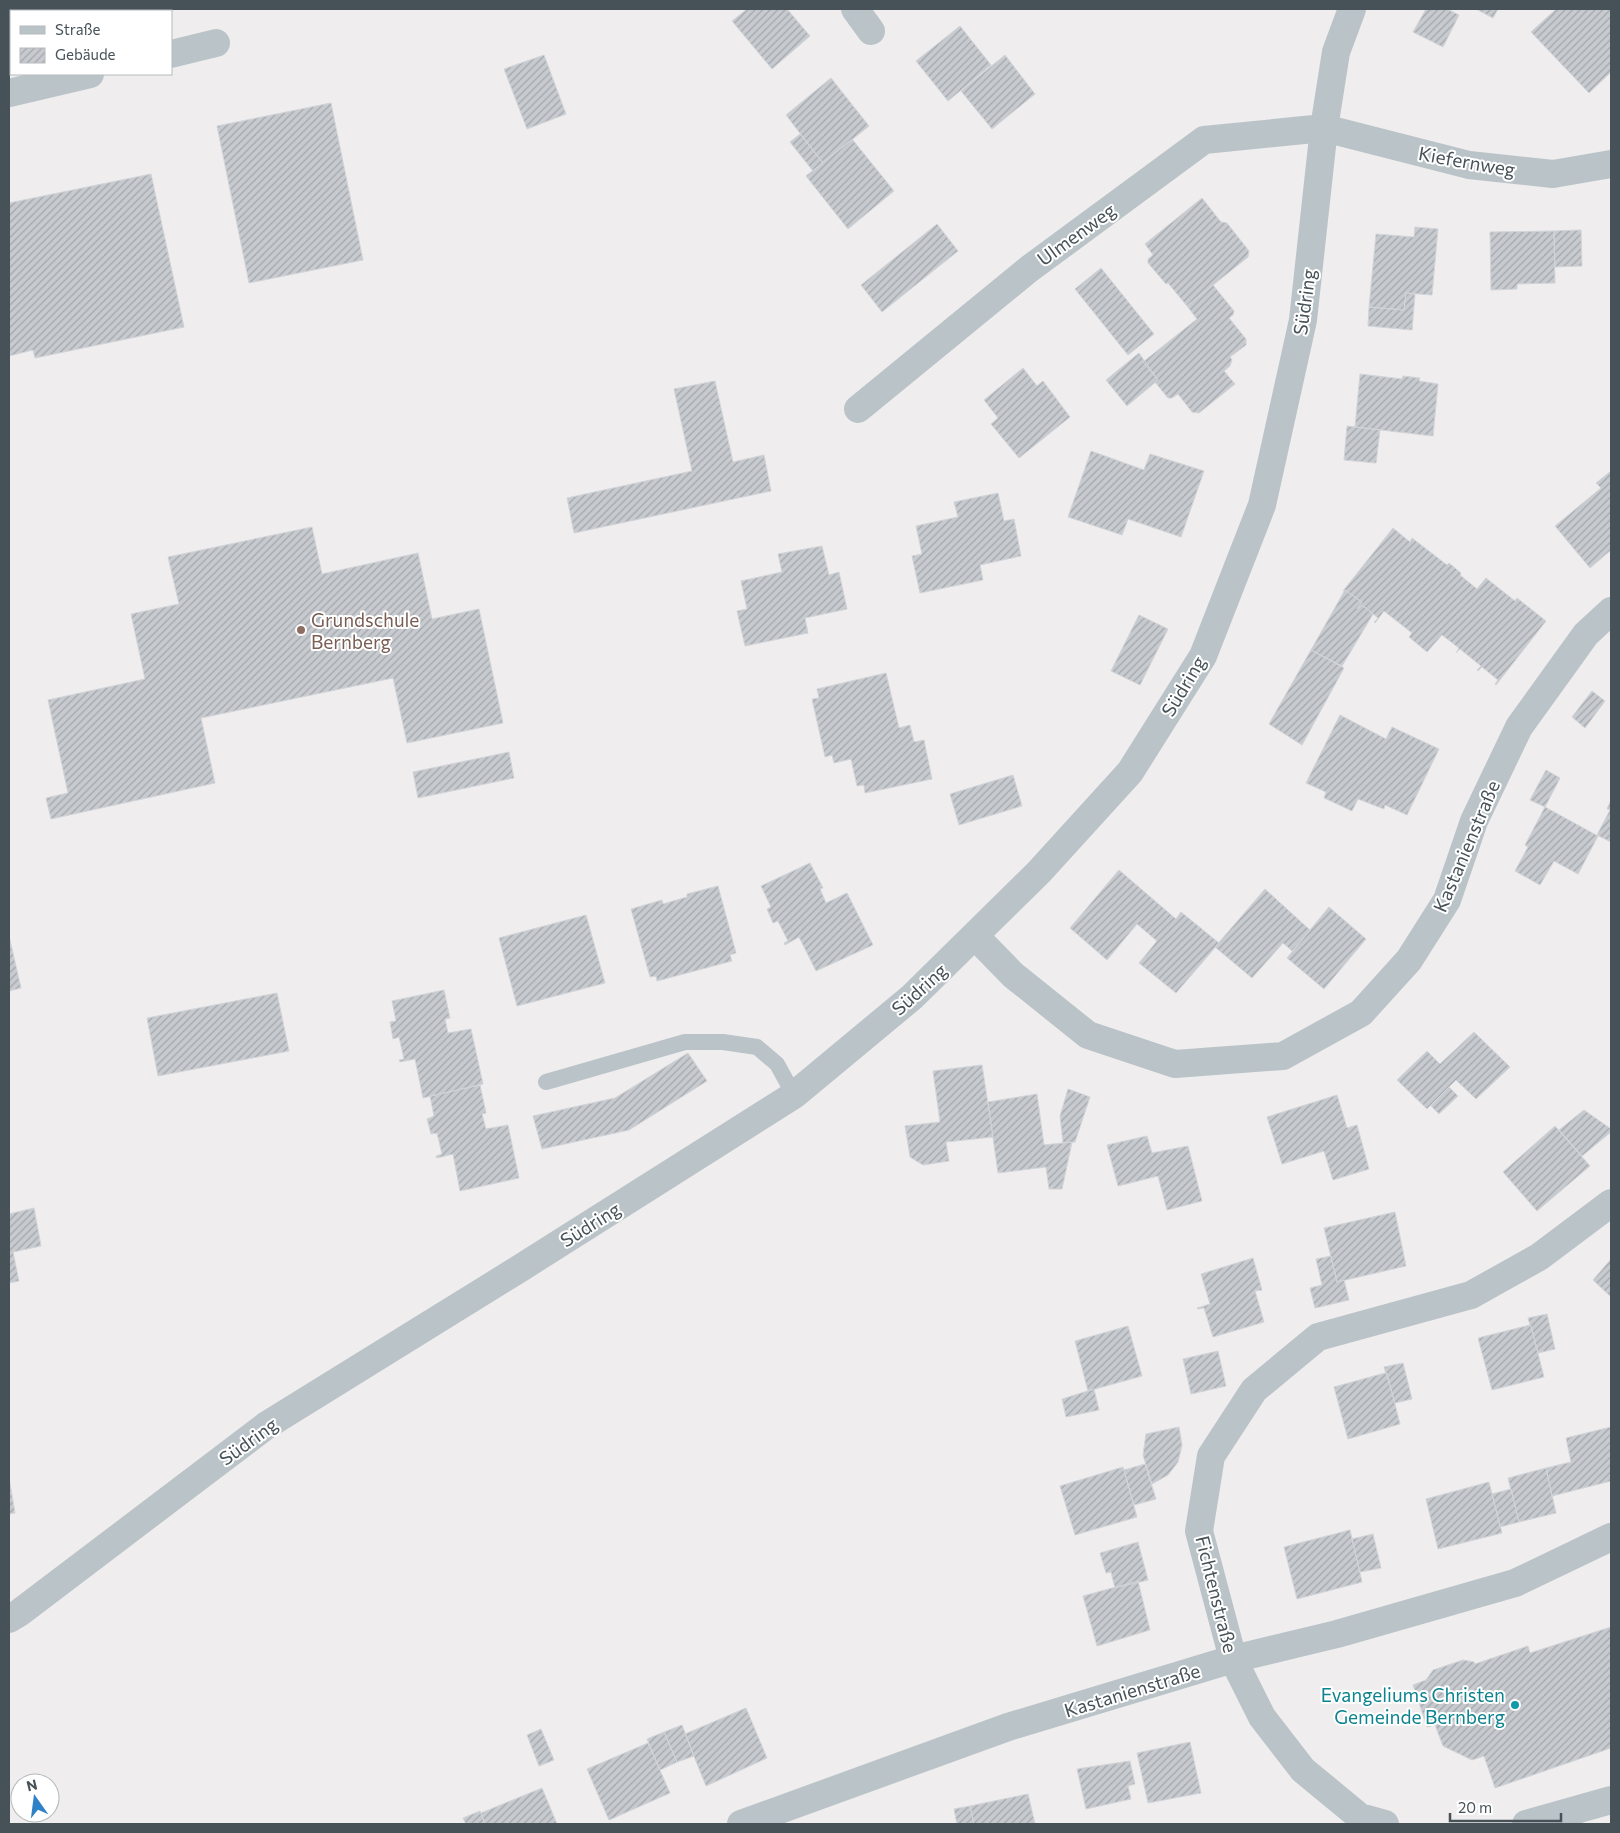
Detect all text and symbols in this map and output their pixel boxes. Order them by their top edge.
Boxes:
legend [10,10,172,75]
text: Straße [55,20,101,38]
text: Gebäude [55,45,116,63]
street label: Kiefernweg [1417,141,1517,181]
street label: Ulmenweg [1032,198,1120,270]
street label: Südring [1288,268,1320,336]
place label: Grundschule Bernberg [311,608,419,653]
marker: Grundschule Bernberg [295,624,307,636]
street label: Südring [1156,652,1210,720]
street label: Kastanienstraße [1428,777,1504,915]
street label: Südring [887,958,951,1020]
street label: Südring [556,1197,624,1251]
street label: Südring [214,1412,282,1470]
street label: Fichtenstraße [1191,1533,1243,1655]
street label: Kastanienstraße [1061,1658,1203,1722]
place label: Evangeliums Christen Gemeinde Bernberg [1321,1683,1505,1728]
marker: Evangeliums Christen Gemeinde Bernberg [1509,1699,1521,1711]
north arrow [10,1773,60,1823]
text: N [25,1775,39,1794]
scale bar [1450,1790,1561,1822]
text: 20 m [1458,1798,1492,1816]

